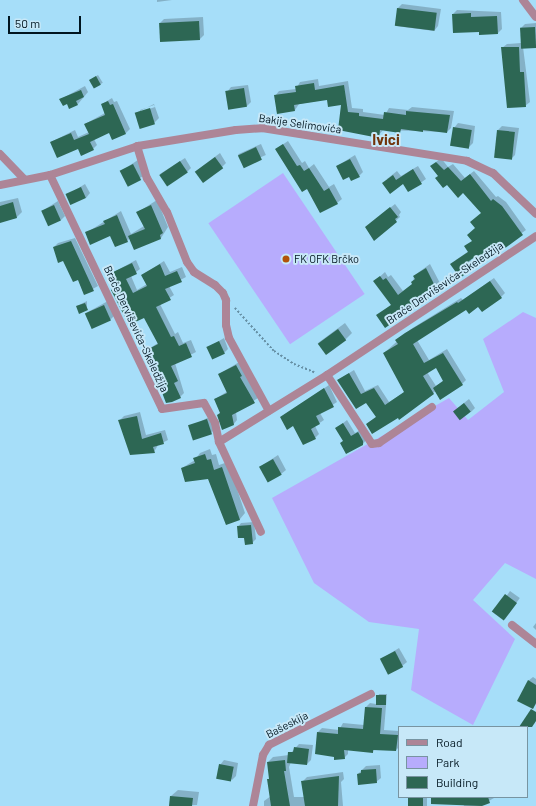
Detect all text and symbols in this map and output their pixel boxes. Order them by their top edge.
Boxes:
scale bar [10,8,83,34]
text: 50 m [15,16,40,30]
street label: Bakije Selimovića [258,112,342,136]
district label: Ivici [372,131,400,149]
street label: Braće Derviševića-Skeledžija [384,239,506,327]
place label: FK OFK Brčko [294,252,359,266]
marker: FK OFK Brčko [281,254,291,264]
street label: Braće Derviševića-Skeledžija [101,264,171,394]
street label: Bašeskija [264,709,310,741]
legend [398,726,528,798]
text: Road [436,735,463,749]
text: Park [436,755,460,769]
text: Building [436,775,478,789]

